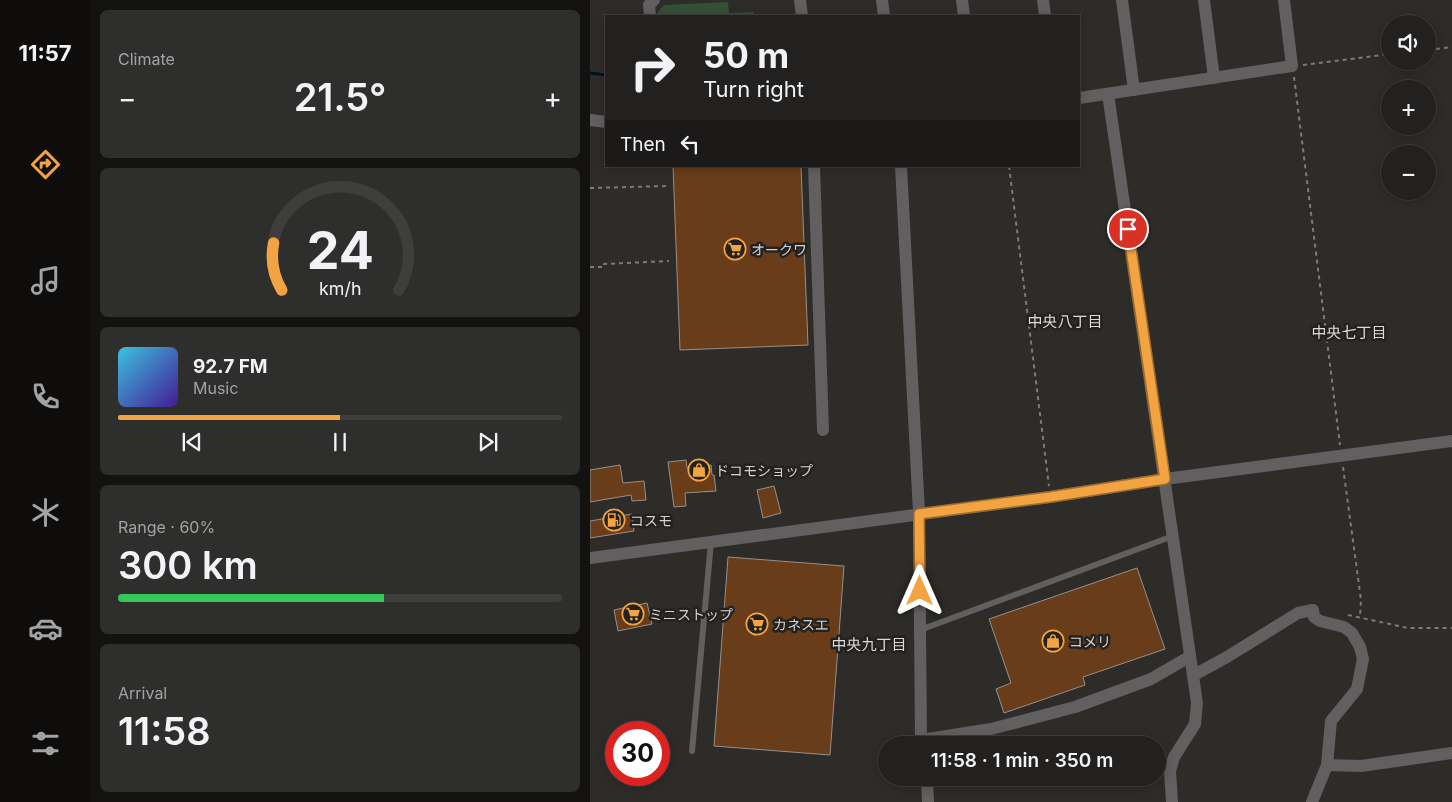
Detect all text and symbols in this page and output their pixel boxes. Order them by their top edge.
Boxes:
map controls [1381,15,1436,200]
button: sound [1381,15,1436,70]
text: 50 m [703,34,789,76]
icon: right [620,35,685,100]
text: 11:57 [18,40,72,66]
text: Climate [118,49,175,69]
text: 21.5° [294,74,386,120]
text: Turn right [703,76,804,102]
button: + [1381,80,1436,135]
text: − [118,81,137,115]
text: + [543,81,562,115]
icon: left [676,130,704,158]
text: Then [620,133,666,156]
button: − [1381,145,1436,200]
icon: directions [28,147,63,182]
pin [1107,208,1149,250]
icon: arrive [1114,215,1142,243]
text: 24 [306,219,374,282]
supermarket icon: オークワ [723,237,747,261]
place label: オークワ [751,241,807,258]
icon: music [28,263,63,298]
text: km/h [319,278,361,299]
district label: 中央八丁目 [1027,312,1103,331]
district label: 中央七丁目 [1311,323,1387,342]
text: 92.7 FM [193,355,268,378]
text: Music [193,378,238,398]
icon: phone [28,379,63,414]
icon: previous [178,428,206,456]
icon: pause [326,428,354,456]
icon: next [474,428,502,456]
shop icon: ドコモショップ [687,458,711,482]
place label: ドコモショップ [715,462,813,479]
icon: climate [28,495,63,530]
fuel station icon: コスモ [602,508,626,532]
place label: コスモ [630,512,672,529]
text: Range · 60% [118,517,215,537]
text: 300 km [118,542,258,588]
position arrow [893,564,945,616]
supermarket icon: ミニストップ [621,602,645,626]
place label: ミニストップ [649,606,733,623]
icon: car [28,611,63,646]
supermarket icon: カネスエ [745,612,769,636]
place label: カネスエ [773,616,829,633]
shop icon: コメリ [1041,629,1065,653]
place label: コメリ [1069,633,1111,650]
district label: 中央九丁目 [831,635,907,654]
text: Arrival [118,683,167,703]
text: 11:58 [118,708,210,754]
speed limit sign: 30 [605,721,670,786]
icon: filters [28,726,63,761]
text: 11:58 · 1 min · 350 m [931,749,1113,772]

